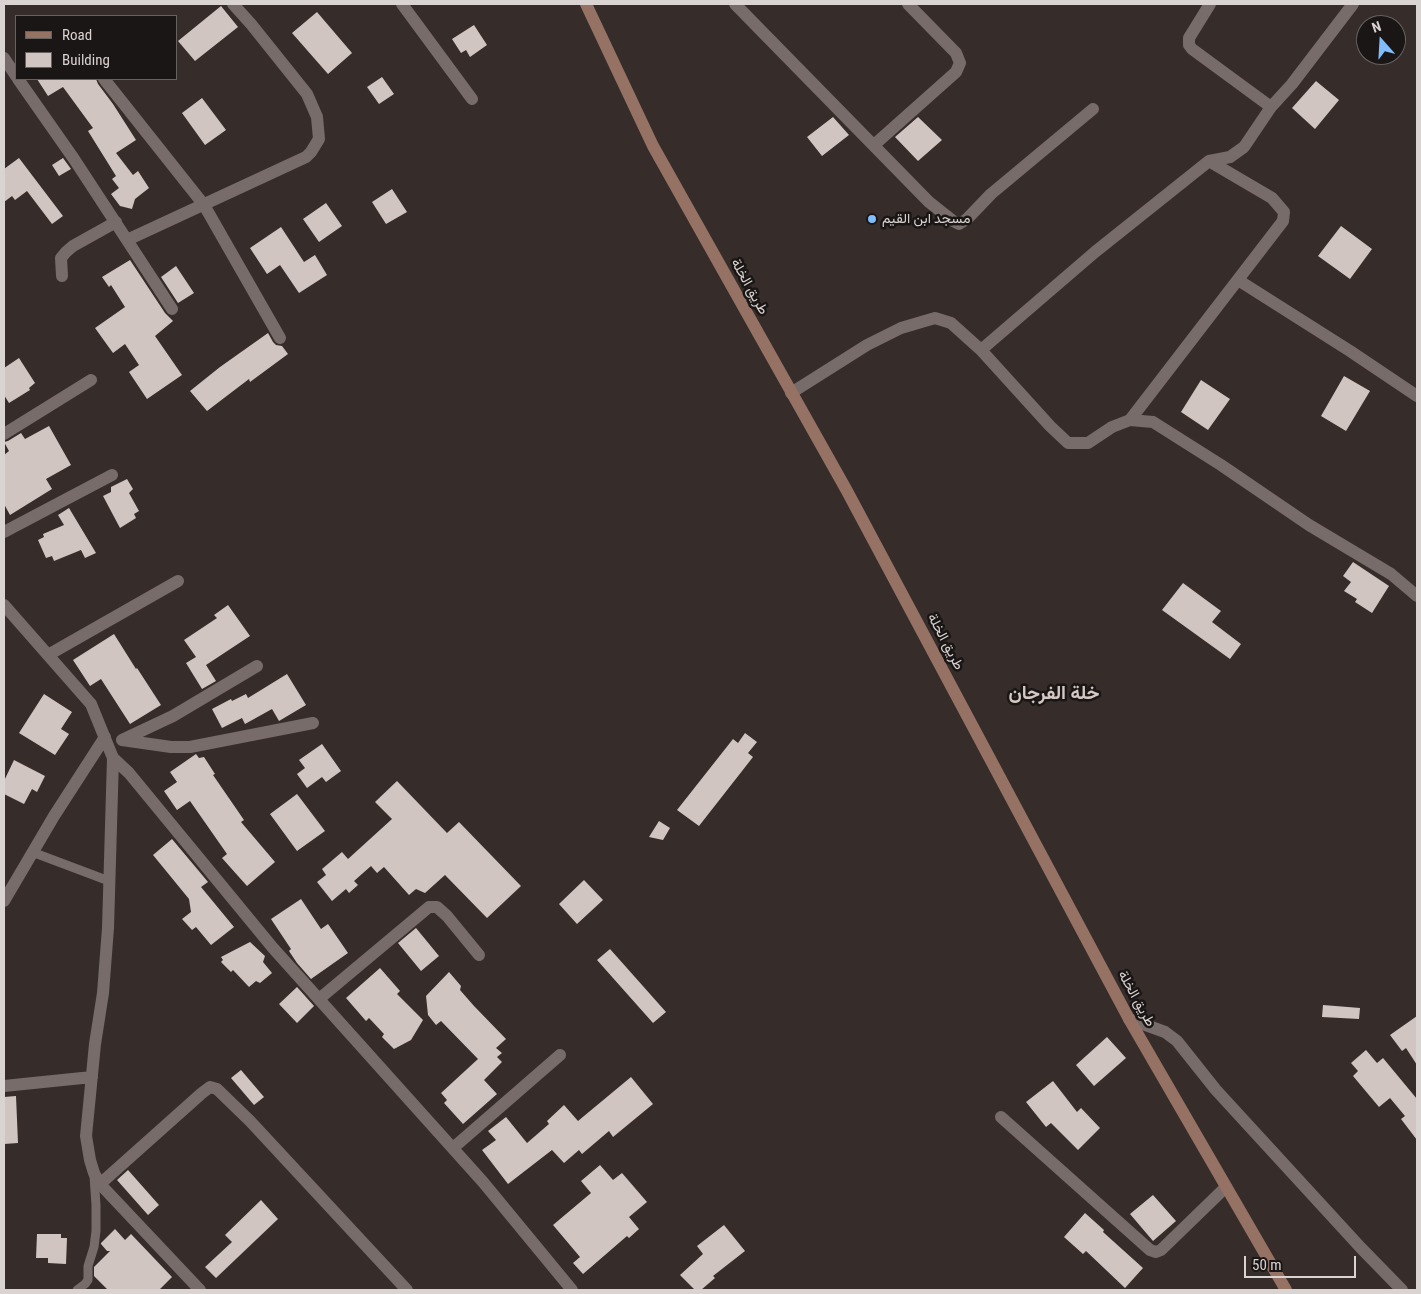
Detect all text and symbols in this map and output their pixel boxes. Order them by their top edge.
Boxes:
legend [15,15,178,80]
north arrow [1356,15,1406,65]
text: N [1370,18,1383,36]
text: Road [62,26,92,44]
text: Building [62,51,110,69]
place label: مسجد ابن القيم [882,211,970,227]
marker: مسجد ابن القيم [866,213,878,225]
street label: طريق الخلة [727,256,771,318]
street label: طريق الخلة [923,611,967,673]
district label: خلة الفرجان [1009,683,1099,705]
street label: طريق الخلة [1114,968,1158,1030]
scale bar [1246,1246,1358,1278]
text: 50 m [1252,1256,1282,1274]

